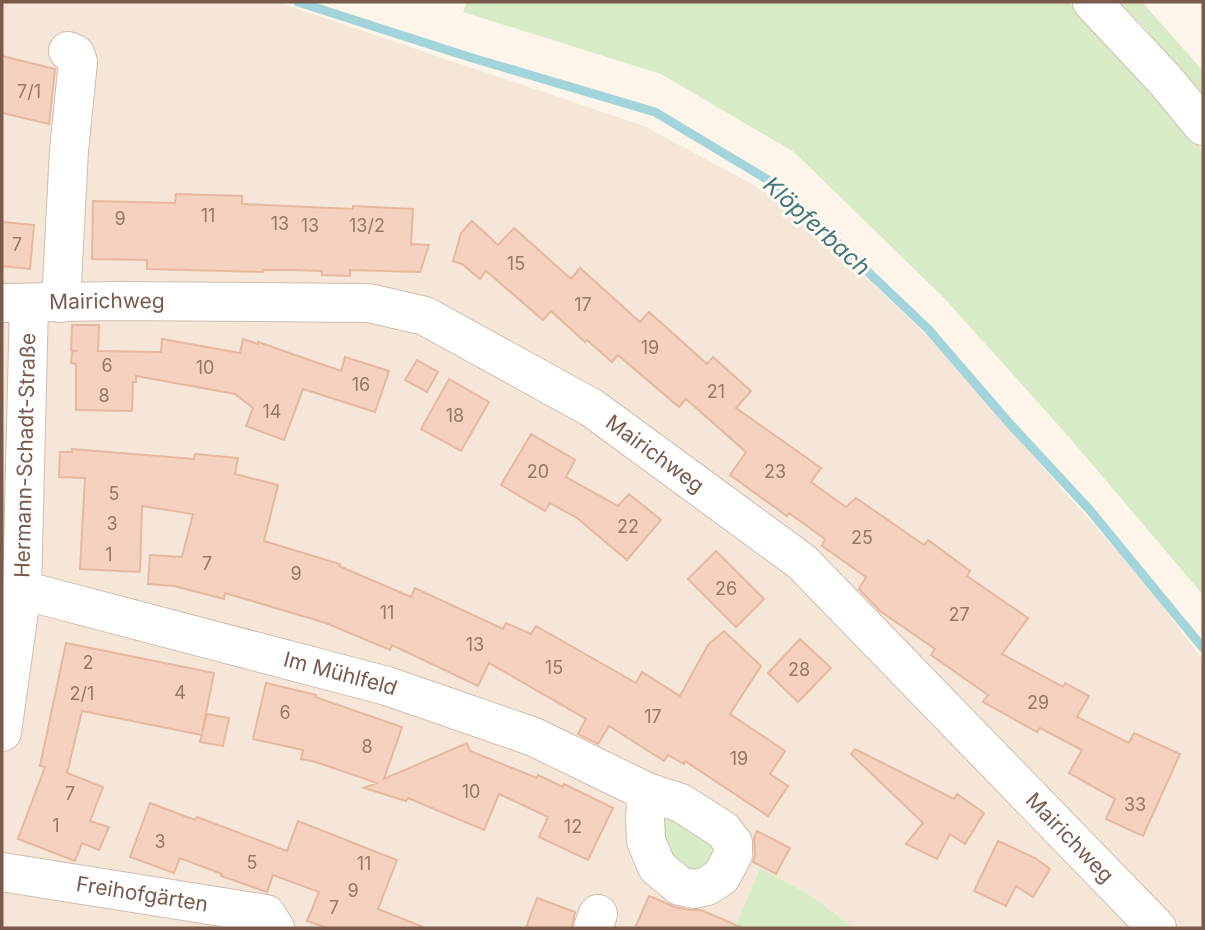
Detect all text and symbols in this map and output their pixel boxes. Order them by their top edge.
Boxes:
house number: 7/1 [17,81,41,102]
water label: Klöpferbach [758,171,876,281]
house number: 11 [201,205,215,226]
house number: 9 [114,208,126,229]
house number: 13 [271,213,289,234]
house number: 13 [301,215,319,236]
house number: 13/2 [349,215,385,236]
house number: 7 [12,234,22,255]
house number: 15 [507,253,525,274]
street label: Mairichweg [49,288,165,314]
house number: 17 [574,294,592,315]
street label: Hermann-Schadt-Straße [9,333,40,578]
house number: 19 [641,337,659,358]
house number: 6 [101,355,113,376]
house number: 10 [196,357,214,378]
house number: 16 [352,374,370,395]
house number: 21 [707,381,725,402]
house number: 8 [98,385,110,406]
house number: 14 [263,401,281,422]
house number: 18 [446,405,464,426]
street label: Mairichweg [601,409,709,498]
house number: 20 [527,461,549,482]
house number: 23 [764,461,786,482]
house number: 5 [109,483,119,504]
house number: 3 [106,513,118,534]
house number: 22 [617,516,639,537]
house number: 25 [851,527,873,548]
house number: 1 [105,544,113,565]
house number: 7 [202,553,212,574]
house number: 9 [290,563,302,584]
house number: 26 [715,578,737,599]
house number: 11 [380,602,394,623]
house number: 27 [948,604,970,625]
house number: 13 [466,634,484,655]
street label: Im Mühlfeld [281,646,400,701]
house number: 2 [83,652,93,673]
house number: 15 [545,657,563,678]
house number: 28 [788,659,810,680]
house number: 4 [174,682,186,703]
house number: 2/1 [70,683,94,704]
house number: 29 [1027,692,1049,713]
house number: 6 [279,702,291,723]
house number: 17 [644,706,662,727]
house number: 8 [361,736,373,757]
house number: 19 [730,748,748,769]
house number: 10 [462,781,480,802]
house number: 7 [65,783,75,804]
street label: Mairichweg [1021,787,1119,888]
house number: 33 [1124,794,1146,815]
house number: 1 [52,815,60,836]
house number: 12 [564,816,582,837]
house number: 3 [154,831,166,852]
house number: 5 [247,852,257,873]
house number: 11 [357,853,371,874]
street label: Freihofgärten [75,871,210,917]
house number: 9 [347,880,359,901]
house number: 7 [329,897,339,918]

